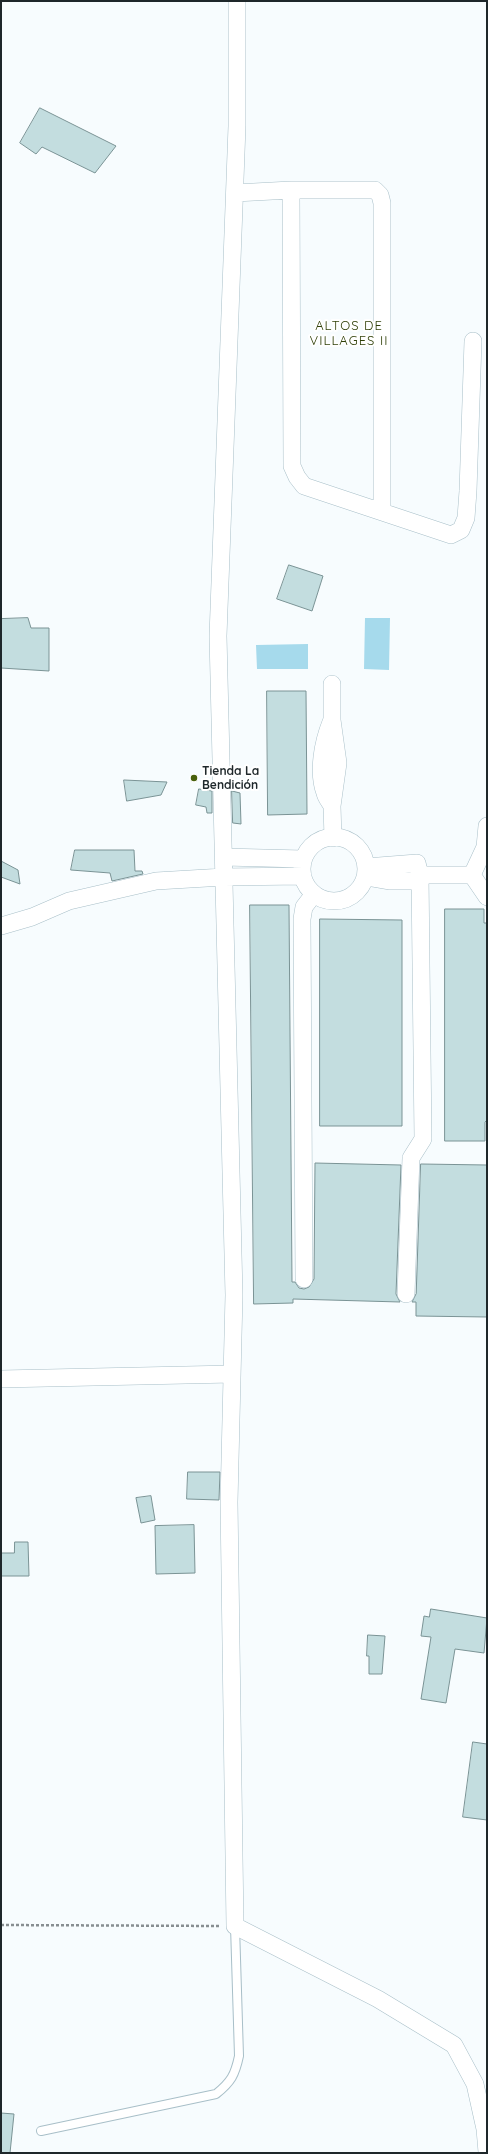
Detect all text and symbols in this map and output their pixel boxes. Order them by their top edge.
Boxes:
district label: ALTOS DE VILLAGES II [310,318,388,349]
place label: Tienda La Bendición [202,764,259,792]
marker: Tienda La Bendición [189,773,199,783]

